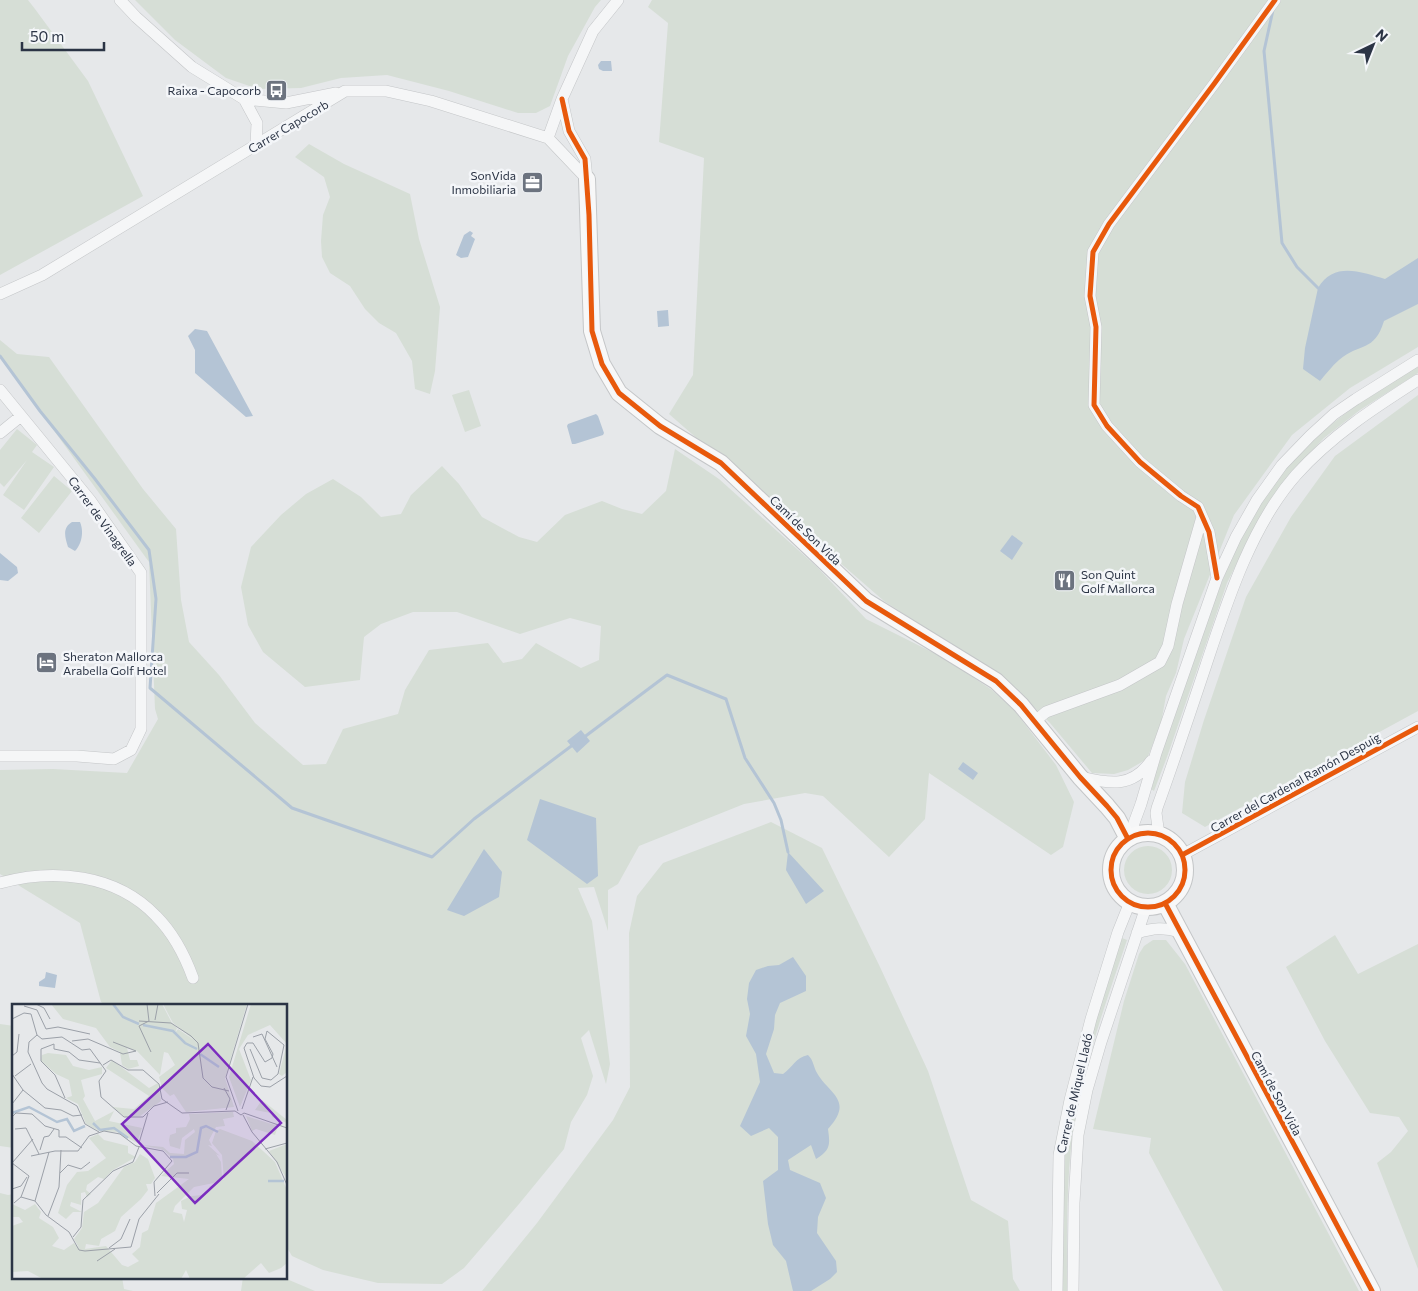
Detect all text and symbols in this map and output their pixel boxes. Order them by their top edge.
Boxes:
scale bar [22,20,105,52]
north arrow [1348,20,1398,70]
text: N [1373,25,1392,45]
text: 50 m [30,27,64,45]
bus stop icon: Raixa - Capocorb [265,78,289,102]
place label: Raixa - Capocorb [168,83,261,97]
street label: Carrer Capocorb [245,97,331,155]
place label: SonVida Inmobiliaria [451,168,516,196]
office icon: SonVida Inmobiliaria [520,170,544,194]
street label: Carrer de Vinagrella [66,474,140,568]
street label: Camí de Son Vida [767,492,845,568]
place label: Son Quint Golf Mallorca [1081,567,1155,595]
restaurant icon: Son Quint Golf Mallorca [1053,569,1077,593]
place label: Sheraton Mallorca Arabella Golf Hotel [63,649,167,677]
hotel icon: Sheraton Mallorca Arabella Golf Hotel [35,651,59,675]
street label: Carrer del Cardenal Ramón Despuig [1208,729,1383,835]
inset map [12,1004,288,1278]
street label: Carrer de Miquel Lladó [1053,1031,1095,1155]
street label: Camí de Son Vida [1249,1048,1305,1138]

